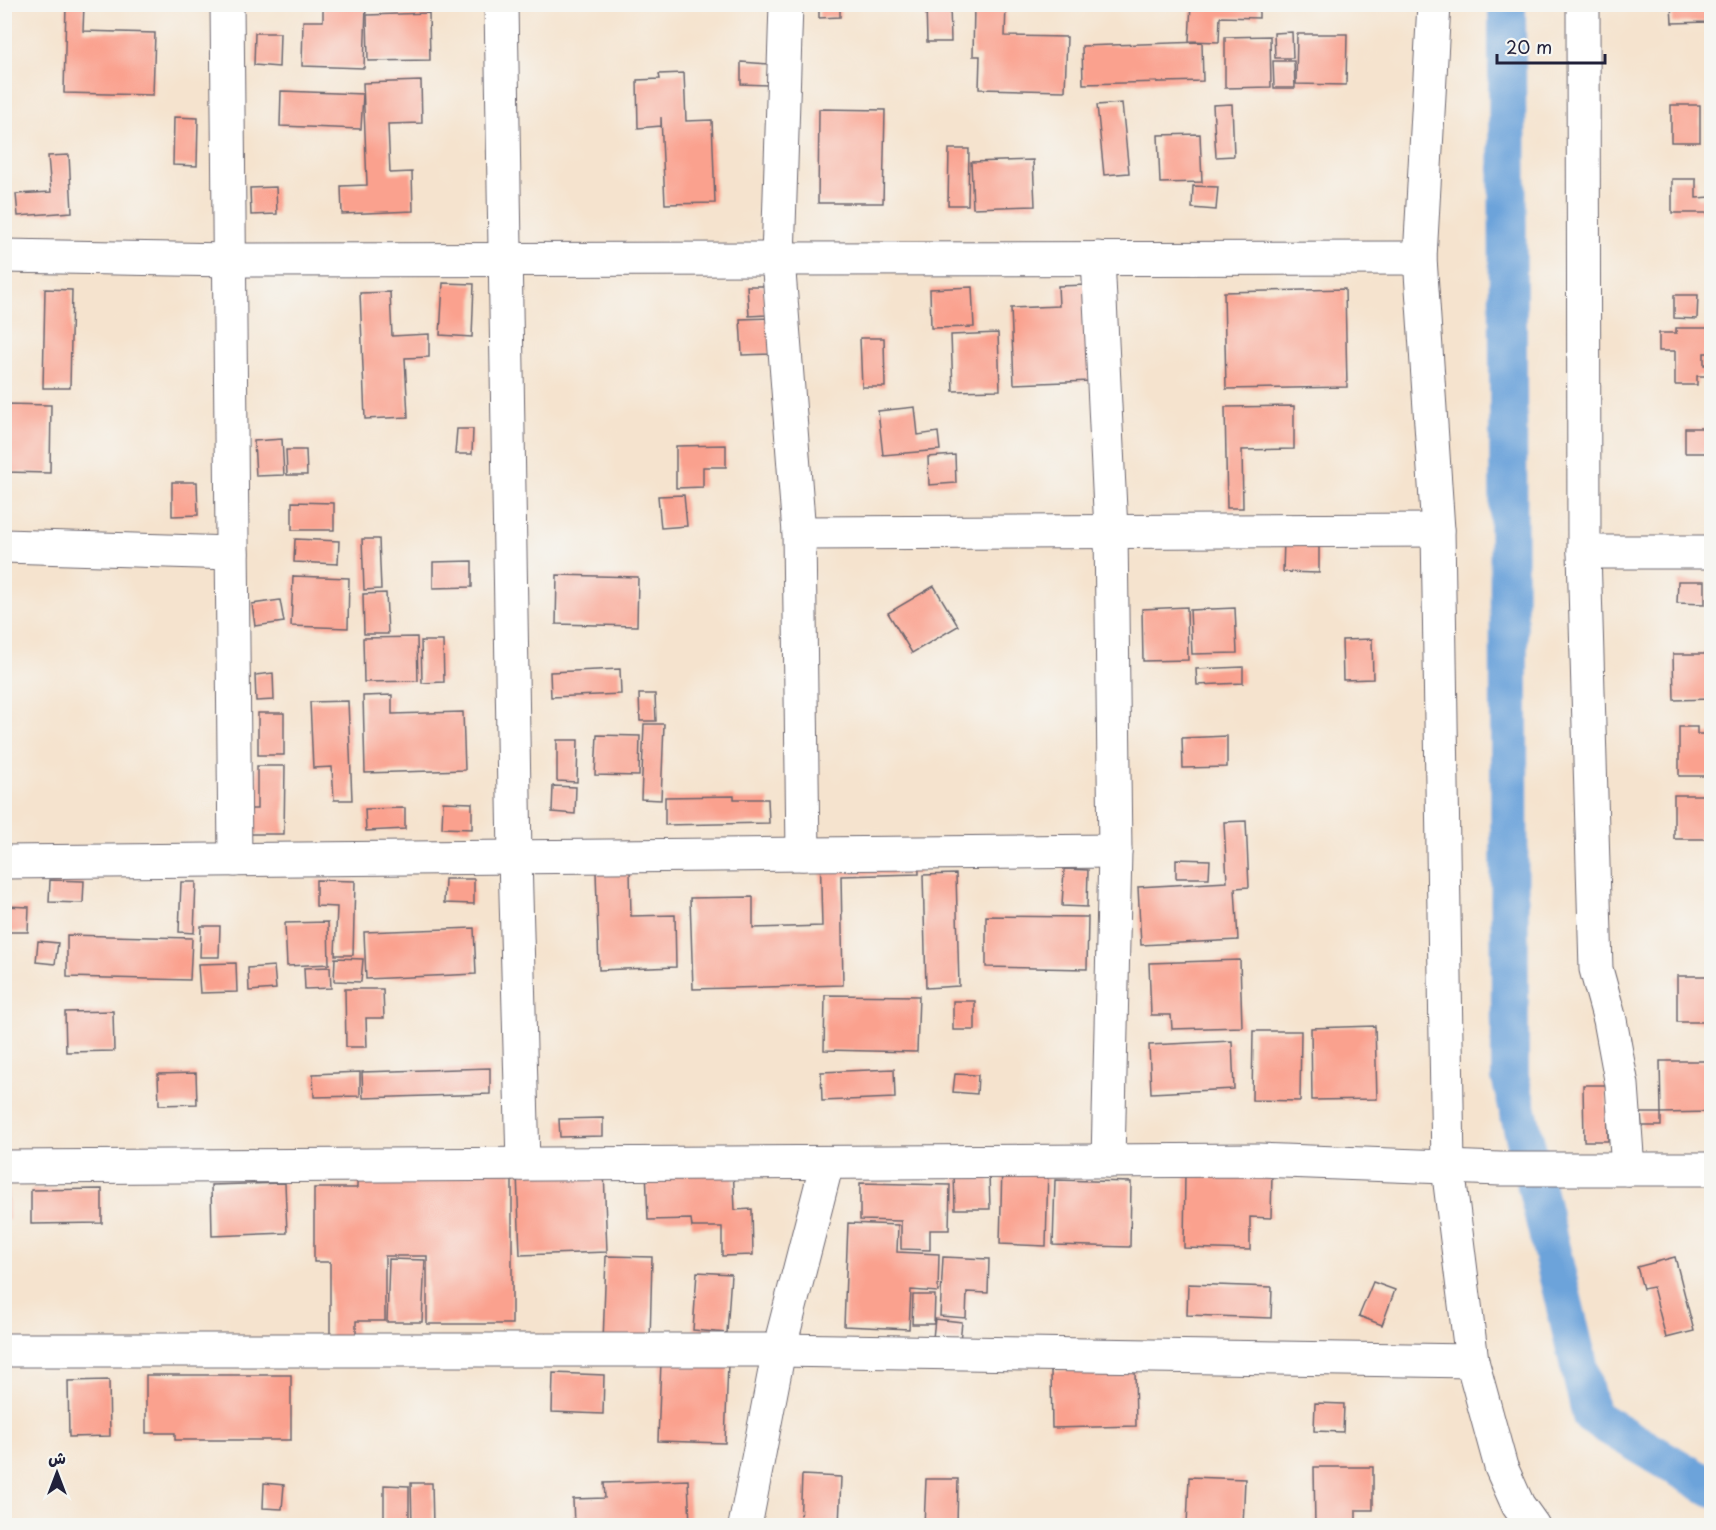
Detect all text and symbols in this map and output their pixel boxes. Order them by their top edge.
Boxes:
scale bar [1497,27,1605,65]
text: 20 m [1506,33,1552,60]
north arrow [27,1443,87,1503]
text: ش [48,1445,66,1469]

